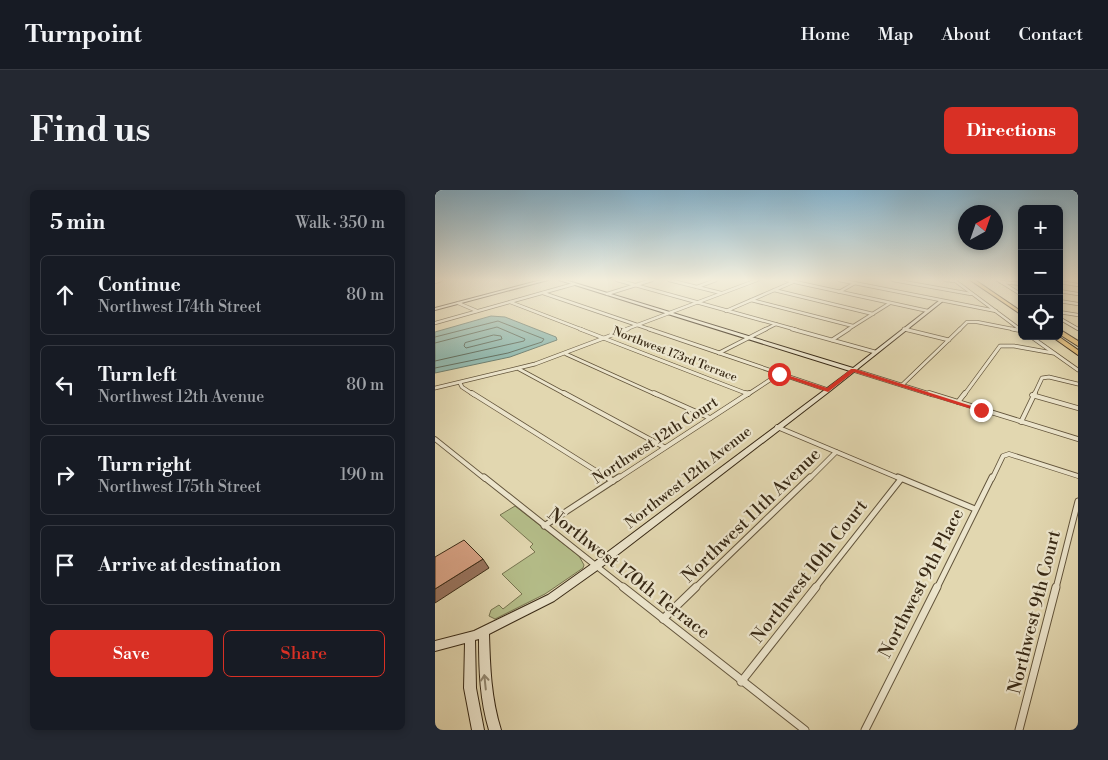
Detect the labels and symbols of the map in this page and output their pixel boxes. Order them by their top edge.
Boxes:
north arrow [958,205,1003,250]
street label: Northwest 173rd Terrace [610,324,739,385]
route start [768,363,791,386]
street label: Northwest 12th Court [589,392,722,488]
route end [970,399,993,422]
street label: Northwest 12th Avenue [621,422,756,533]
street label: Northwest 11th Avenue [677,443,826,588]
street label: Northwest 10th Court [746,494,873,648]
street label: Northwest 170th Terrace [543,503,715,644]
street label: Northwest 9th Place [874,504,969,662]
street label: Northwest 9th Court [1003,527,1066,696]
one-way arrow [481,675,490,691]

